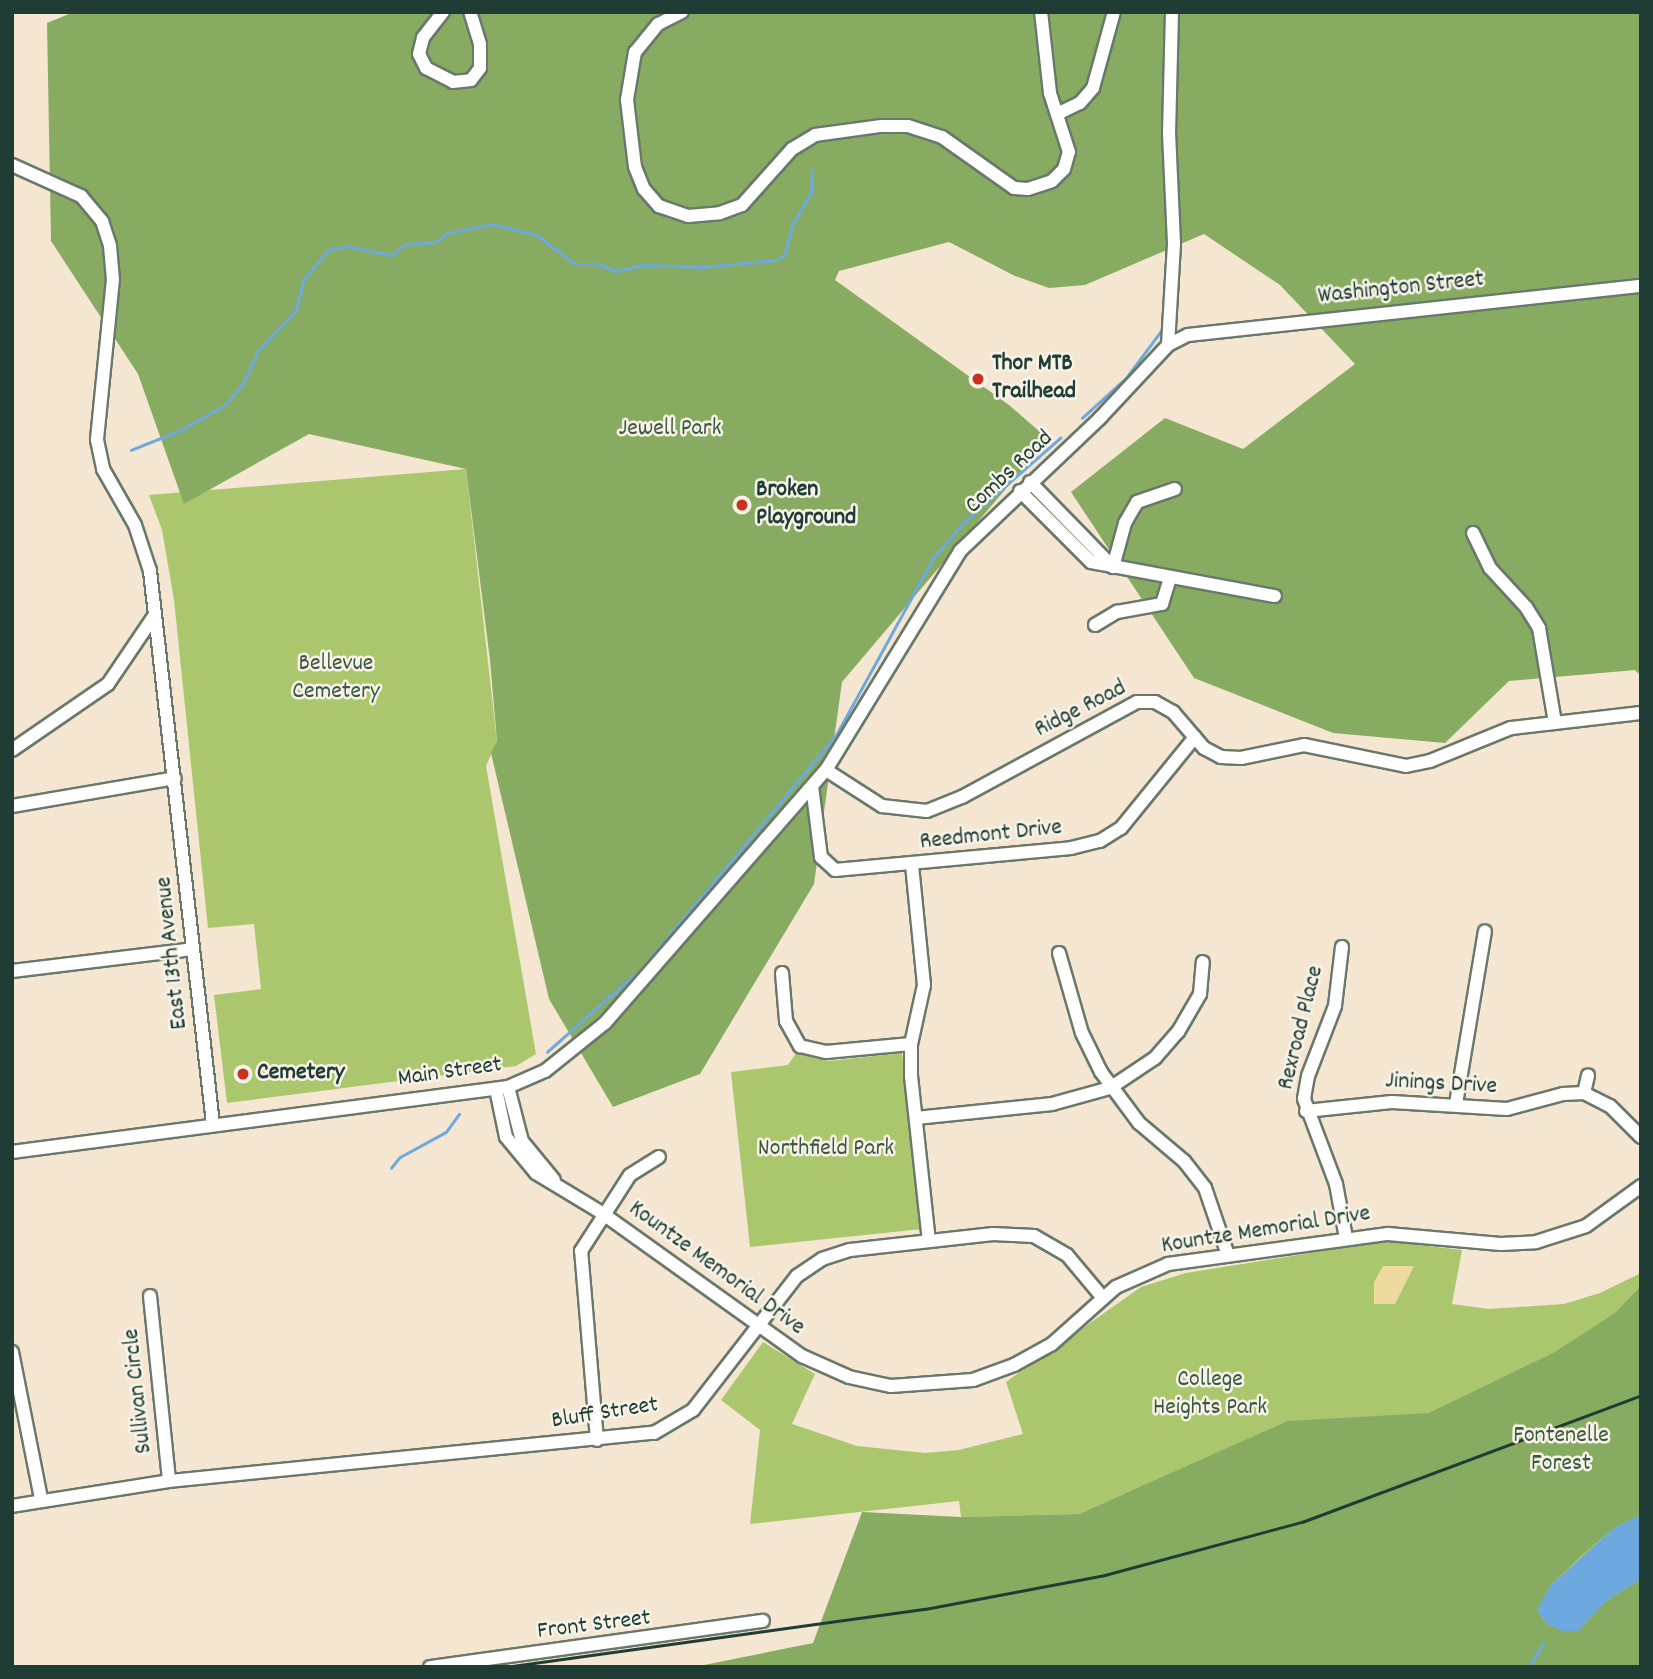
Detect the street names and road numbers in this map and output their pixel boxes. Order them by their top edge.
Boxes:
street label: Washington Street [1317,266,1485,312]
street label: Combs Road [960,425,1060,521]
street label: Ridge Road [1030,675,1132,745]
street label: Reedmont Drive [918,814,1064,858]
street label: East 13th Avenue [151,875,195,1031]
street label: Rexroad Place [1273,963,1331,1093]
street label: Main Street [396,1051,504,1095]
street label: Jinings Drive [1384,1068,1498,1102]
street label: Kountze Memorial Drive [622,1195,810,1343]
street label: Kountze Memorial Drive [1160,1200,1372,1262]
street label: Sullivan Circle [118,1327,160,1455]
street label: Bluff Street [550,1391,660,1437]
street label: Front Street [536,1605,652,1647]

